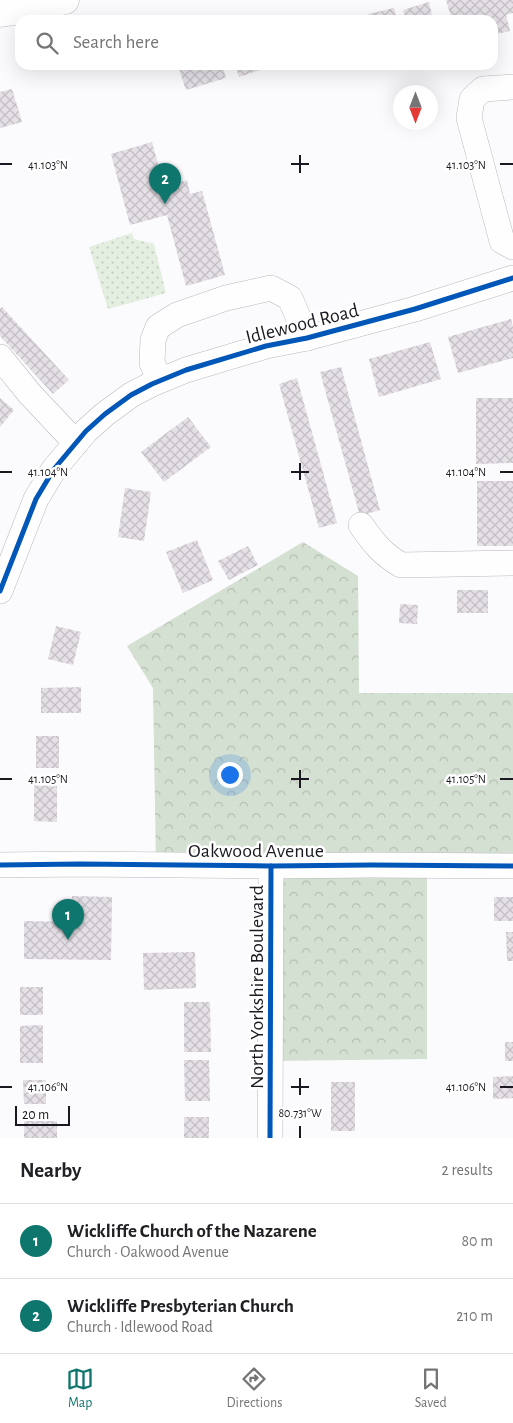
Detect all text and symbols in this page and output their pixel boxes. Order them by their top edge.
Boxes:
search box [15,15,498,70]
icon: search [33,29,61,57]
text: Search here [73,33,159,52]
north arrow [393,85,438,130]
text: 41.103°N [28,159,68,171]
text: 41.103°N [446,159,486,171]
pin: 2 [149,163,181,204]
street label: Idlewood Road [244,300,361,348]
text: 41.104°N [28,466,68,478]
text: 41.104°N [446,466,486,478]
your location [217,762,243,788]
text: 41.105°N [28,773,68,785]
text: 41.105°N [446,773,486,785]
street label: Oakwood Avenue [188,841,324,861]
street label: North Yorkshire Boulevard [247,885,267,1089]
pin: 1 [52,899,84,940]
text: 41.106°N [28,1081,68,1093]
text: 41.106°N [446,1081,486,1093]
scale bar [15,1103,70,1126]
text: 80.731°W [278,1107,322,1119]
text: 20 m [22,1108,49,1122]
text: Nearby [20,1160,81,1181]
text: 2 results [441,1162,493,1178]
text: Wickliffe Church of the Nazarene [67,1222,317,1241]
text: 1 [33,1233,39,1249]
text: 80 m [462,1233,493,1249]
text: Church · Oakwood Avenue [67,1244,229,1260]
text: Wickliffe Presbyterian Church [67,1297,294,1316]
text: 2 [32,1308,40,1324]
text: 210 m [456,1308,493,1324]
text: Church · Idlewood Road [67,1319,213,1335]
tab: Map [66,1365,94,1412]
tab: Directions [227,1365,282,1412]
tab: Saved [415,1365,447,1412]

